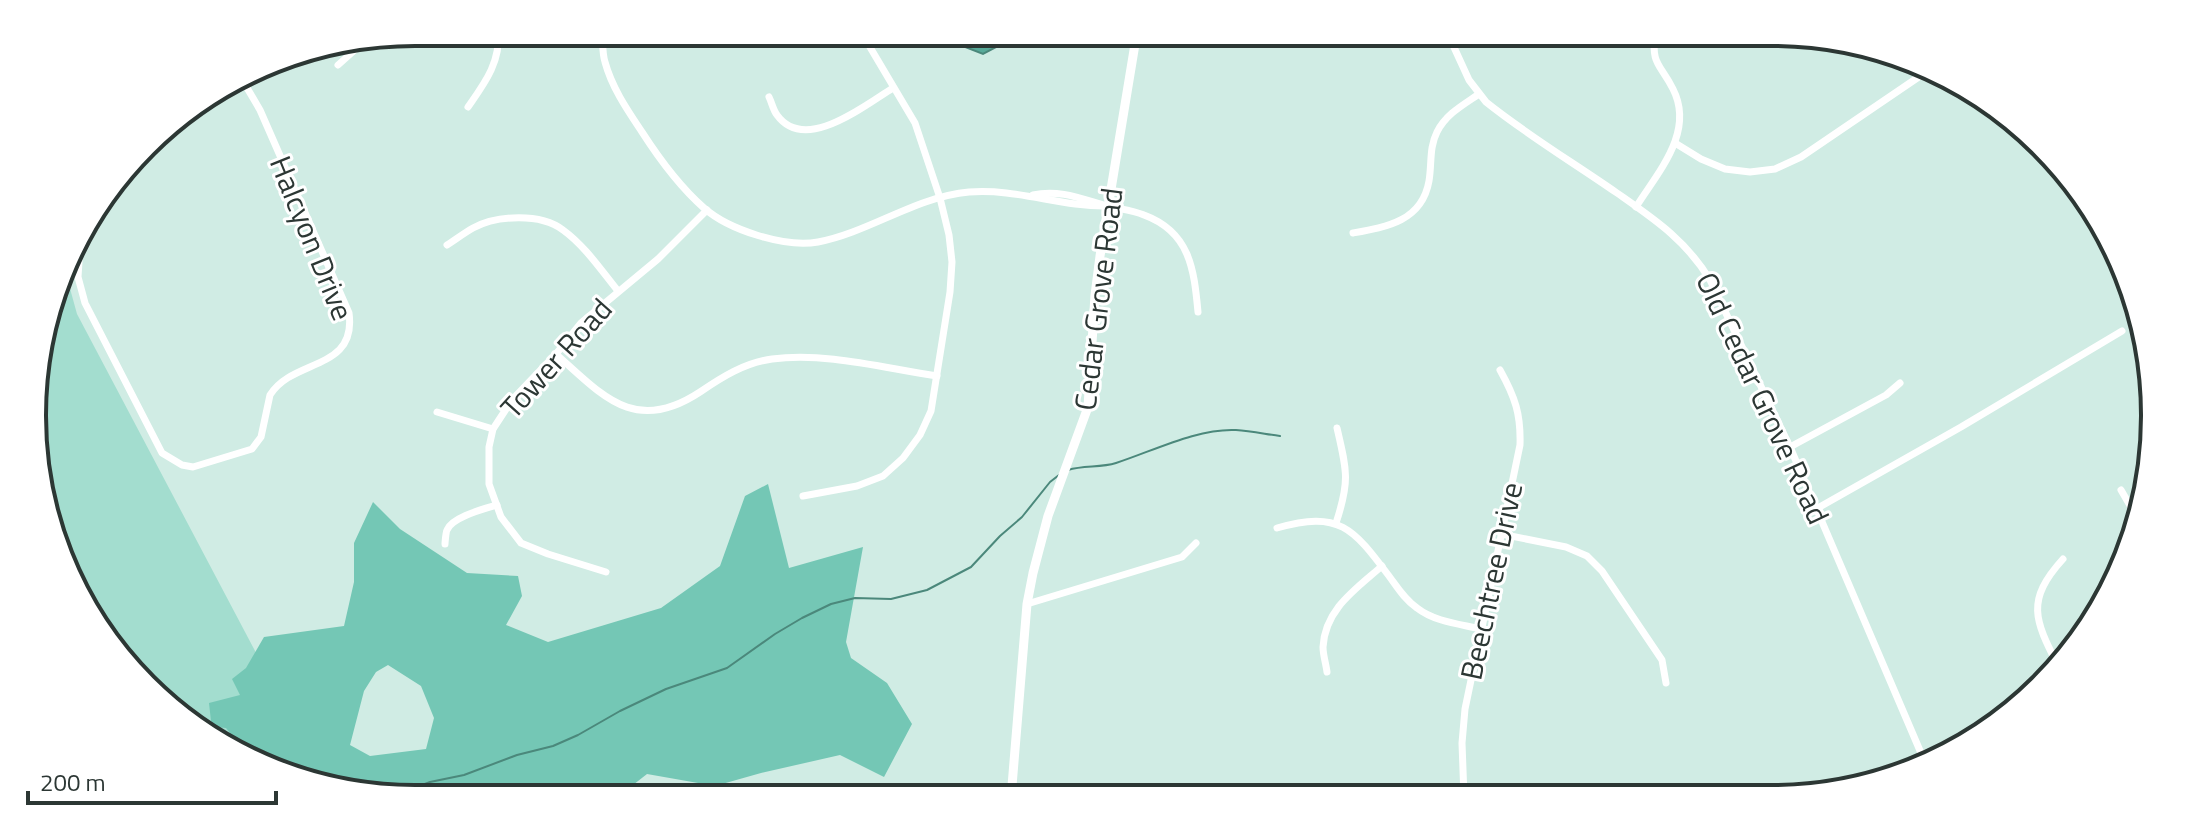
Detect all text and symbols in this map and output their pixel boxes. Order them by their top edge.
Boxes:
street label: Halcyon Drive [258,149,366,327]
street label: Cedar Grove Road [1062,185,1134,413]
street label: Old Cedar Grove Road [1684,264,1842,532]
street label: Tower Road [489,287,623,429]
street label: Beechtree Drive [1448,478,1534,684]
scale bar [28,755,276,805]
text: 200 m [40,764,106,800]

